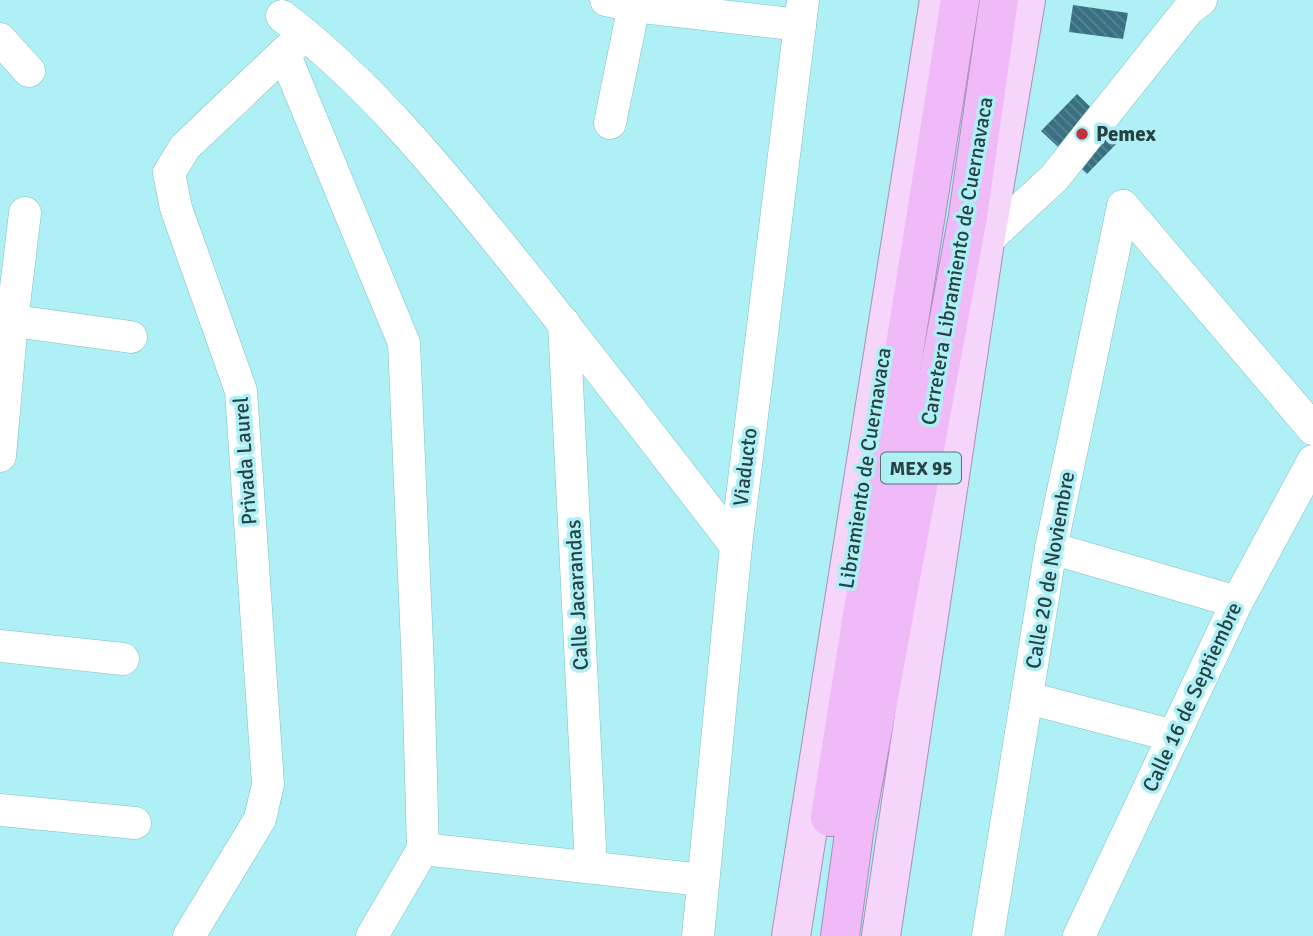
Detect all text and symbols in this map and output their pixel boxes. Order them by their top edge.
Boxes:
street label: Carretera Libramiento de Cuernavaca [915,95,999,427]
place label: Pemex [1096,121,1157,147]
marker: Pemex [1074,126,1090,142]
street label: Libramiento de Cuernavaca [833,346,897,590]
street label: Privada Laurel [228,396,262,526]
street label: Viaducto [727,426,763,508]
road number: MEX 95 [881,453,961,484]
street label: Calle 20 de Noviembre [1020,469,1080,671]
street label: Calle Jacarandas [560,519,594,671]
street label: Calle 16 de Septiembre [1137,598,1247,796]

